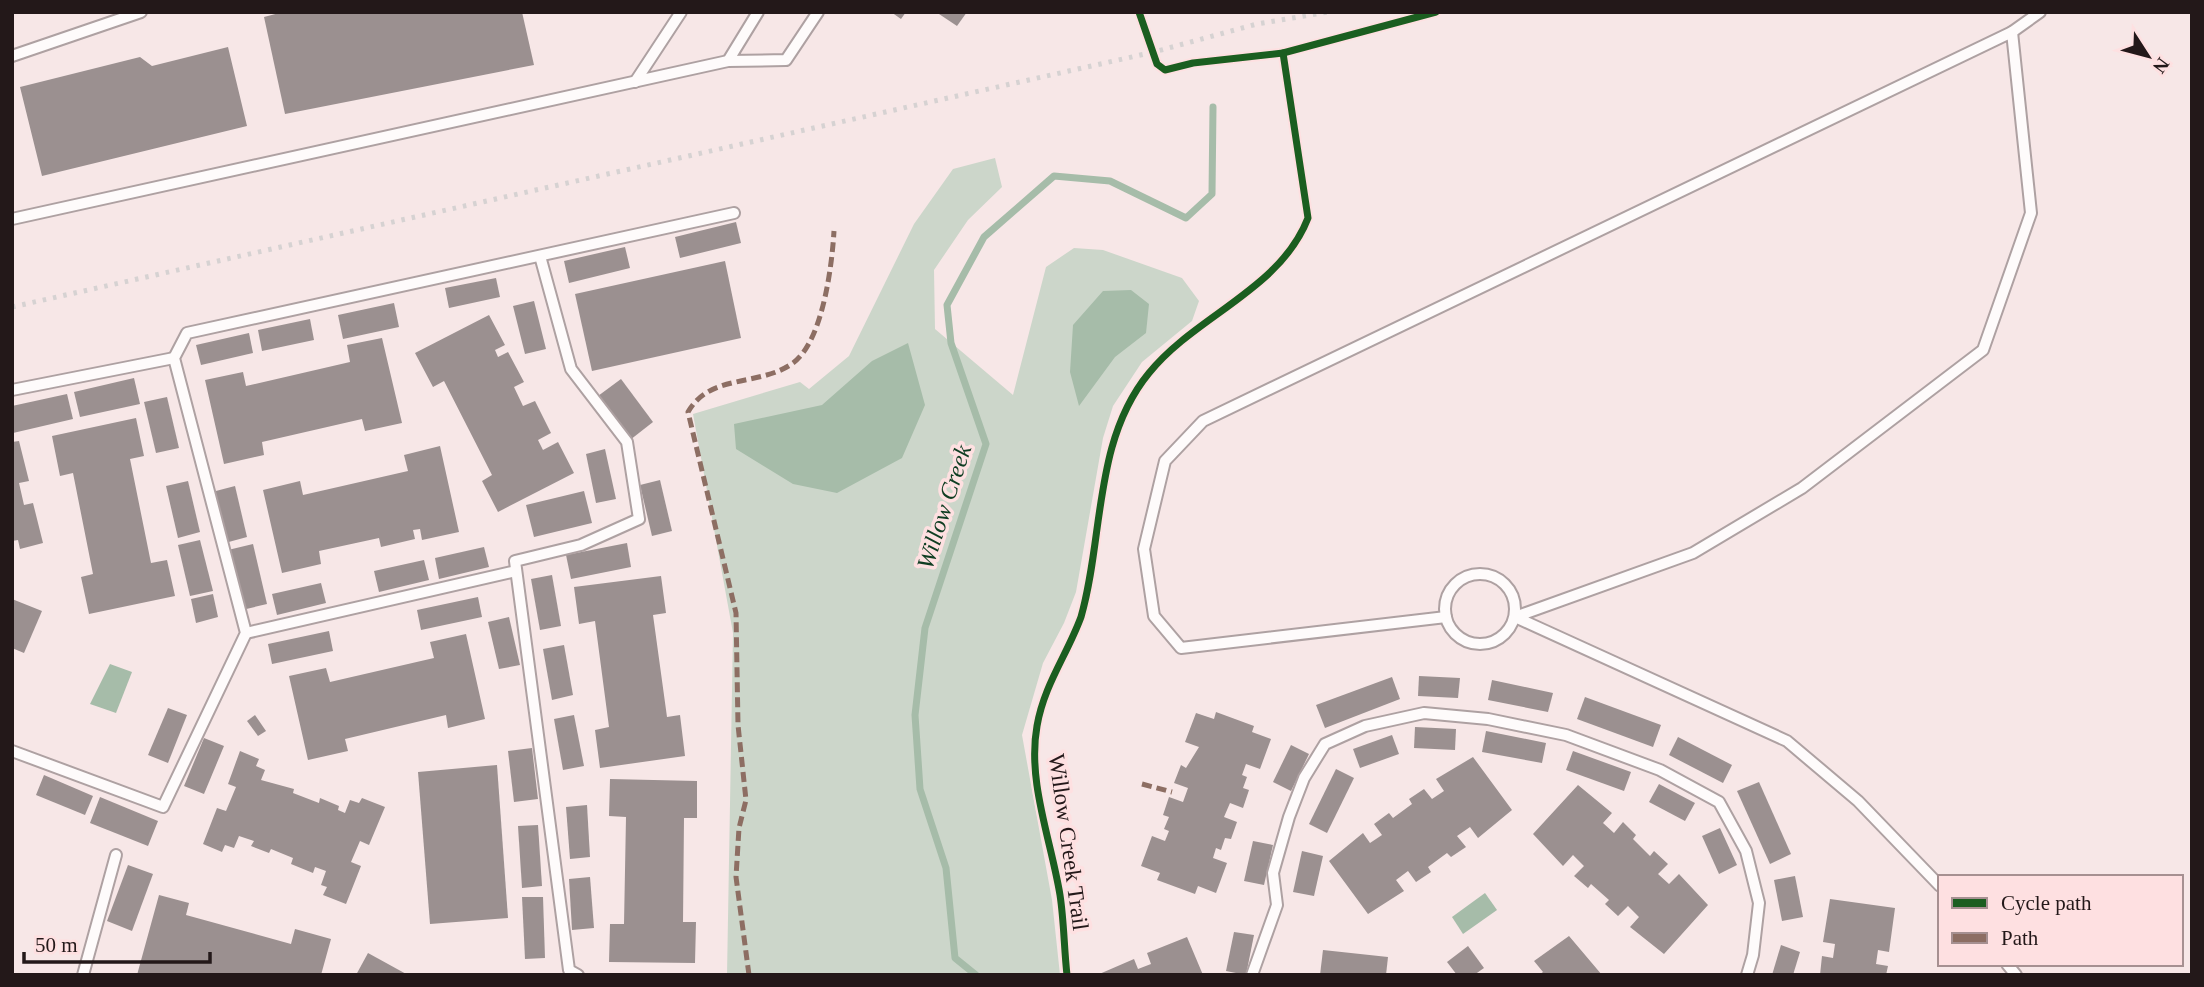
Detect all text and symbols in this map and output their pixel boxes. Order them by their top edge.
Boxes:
north arrow [2113,21,2183,91]
text: N [2149,54,2174,78]
water label: Willow Creek [912,441,976,572]
street label: Willow Creek Trail [1044,752,1093,932]
legend [1938,875,2183,966]
text: Cycle path [2001,891,2092,915]
scale bar [24,920,210,964]
text: Path [2001,926,2039,950]
text: 50 m [35,933,78,957]

